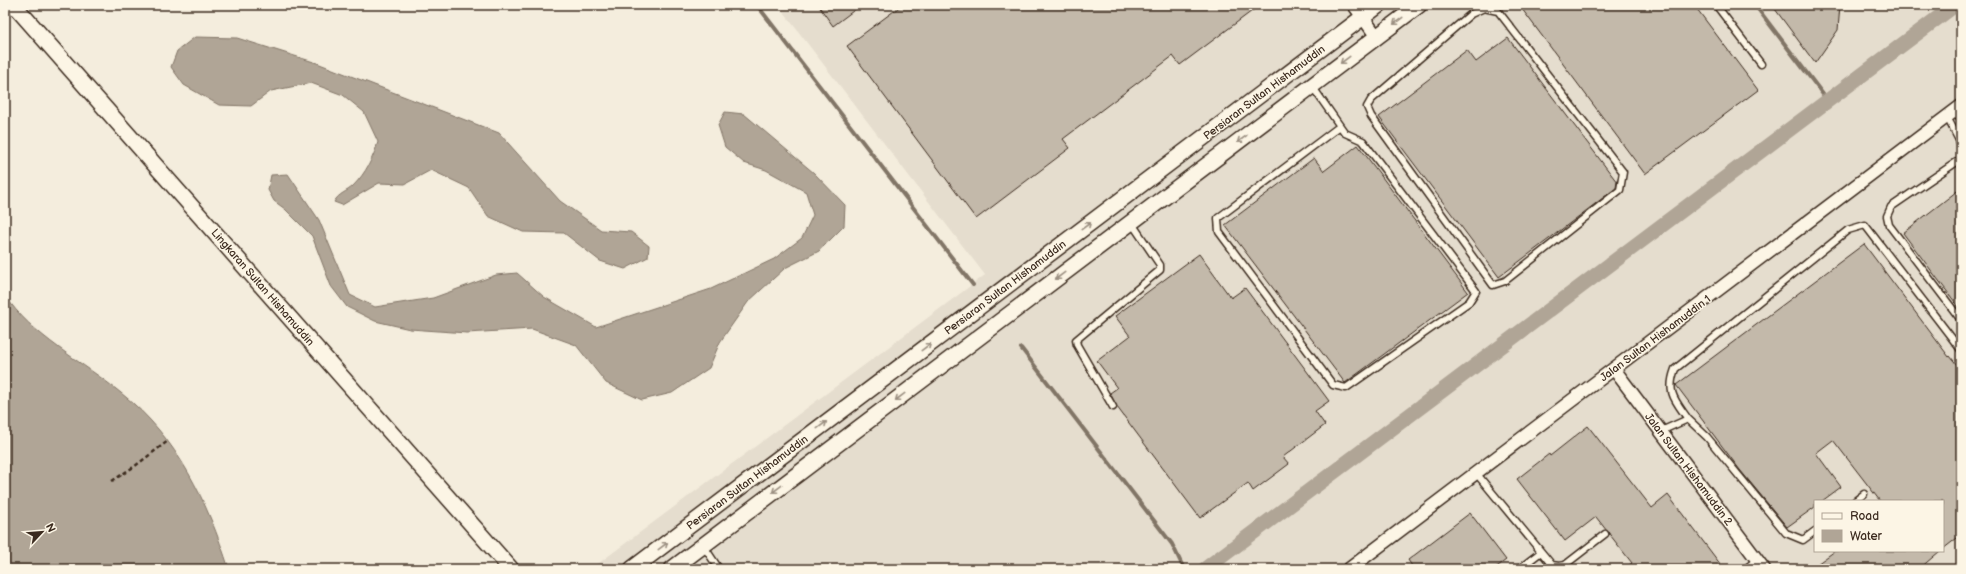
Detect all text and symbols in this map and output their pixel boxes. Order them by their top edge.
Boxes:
one-way arrow [1392,17,1403,25]
street label: Persiaran Sultan Hishamuddin [1201,42,1328,142]
one-way arrow [1340,56,1351,65]
one-way arrow [1236,135,1247,143]
one-way arrow [1080,222,1091,230]
street label: Lingkaran Sultan Hishamuddin [208,226,317,348]
street label: Persiaran Sultan Hishamuddin [942,237,1069,337]
one-way arrow [1054,272,1065,280]
street label: Jalan Sultan Hishamuddin 1 [1597,293,1713,384]
one-way arrow [920,343,931,351]
one-way arrow [895,392,906,401]
street label: Jalan Sultan Hishamuddin 2 [1642,411,1735,528]
one-way arrow [817,421,828,429]
street label: Persiaran Sultan Hishamuddin [684,432,811,532]
one-way arrow [772,485,783,494]
legend [1814,500,1944,552]
text: Road [1850,509,1879,524]
north arrow [22,512,62,552]
text: N [43,521,58,534]
text: Water [1850,529,1882,544]
one-way arrow [657,541,668,550]

